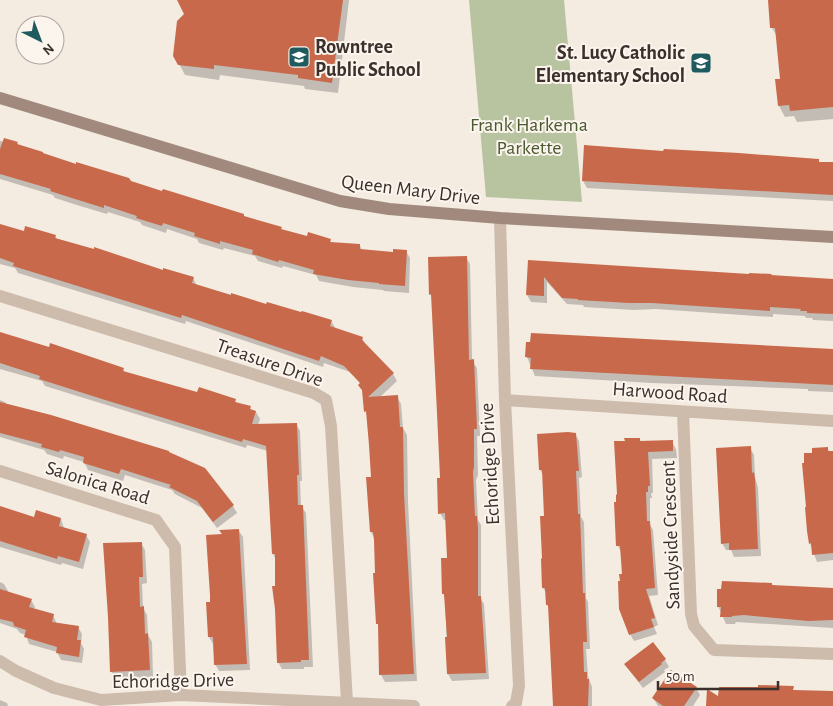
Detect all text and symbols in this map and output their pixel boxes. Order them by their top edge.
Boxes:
north arrow [15,15,65,65]
place label: Rowntree Public School [315,37,421,80]
text: N [40,40,56,57]
place label: St. Lucy Catholic Elementary School [536,43,685,86]
school or university icon: Rowntree Public School [287,45,311,69]
school or university icon: St. Lucy Catholic Elementary School [689,51,713,75]
park label: Frank Harkema Parkette [470,115,588,158]
street label: Queen Mary Drive [340,172,481,208]
street label: Treasure Drive [214,335,326,391]
street label: Harwood Road [612,379,728,407]
street label: Echoridge Drive [477,402,503,526]
street label: Salonica Road [43,458,152,508]
street label: Sandyside Crescent [658,460,684,610]
scale bar [658,658,778,690]
text: 50 m [666,669,695,684]
street label: Echoridge Drive [112,670,234,692]

